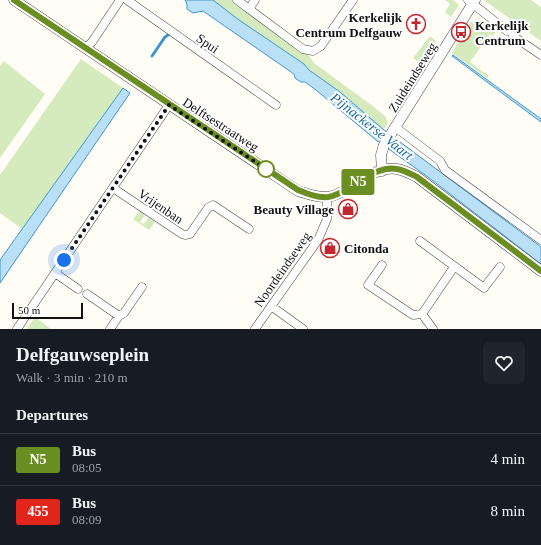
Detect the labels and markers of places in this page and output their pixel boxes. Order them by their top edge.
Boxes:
place label: Kerkelijk Centrum Delfgauw [295,10,403,40]
church icon: Kerkelijk Centrum Delfgauw [405,13,427,35]
place label: Kerkelijk Centrum [475,18,529,48]
bus stop icon: Kerkelijk Centrum [450,21,472,43]
unlabelled marker [257,160,275,178]
shop icon: Beauty Village [337,198,359,220]
place label: Beauty Village [253,202,334,217]
shop icon: Citonda [319,237,341,259]
place label: Citonda [344,241,389,256]

